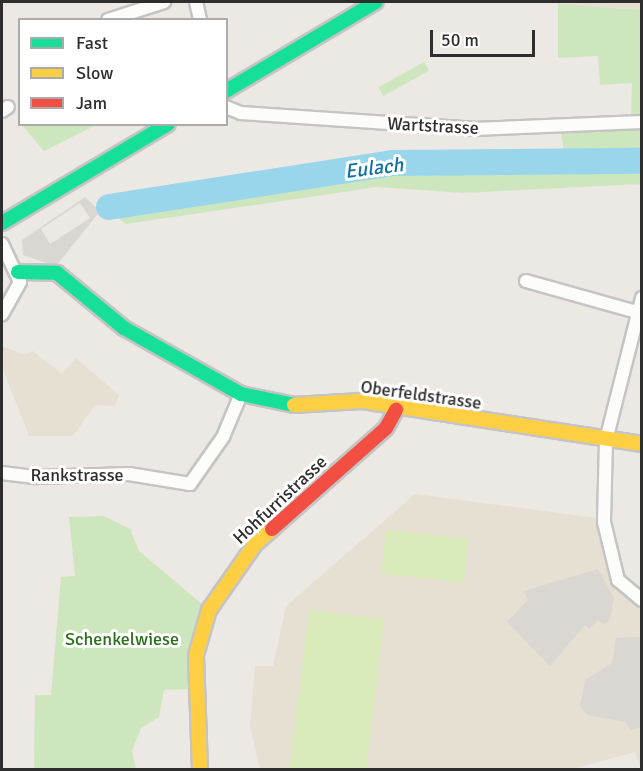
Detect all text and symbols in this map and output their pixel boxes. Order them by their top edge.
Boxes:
legend [18,18,228,126]
scale bar [433,18,538,56]
text: 50 m [441,29,479,51]
text: Fast [76,32,108,54]
text: Slow [76,62,113,84]
text: Jam [76,92,107,114]
street label: Wartstrasse [387,113,479,139]
water label: Eulach [344,153,404,183]
street label: Oberfeldstrasse [359,376,483,414]
street label: Hohfurristrasse [229,451,331,549]
street label: Rankstrasse [30,464,124,486]
park label: Schenkelwiese [65,628,179,650]

